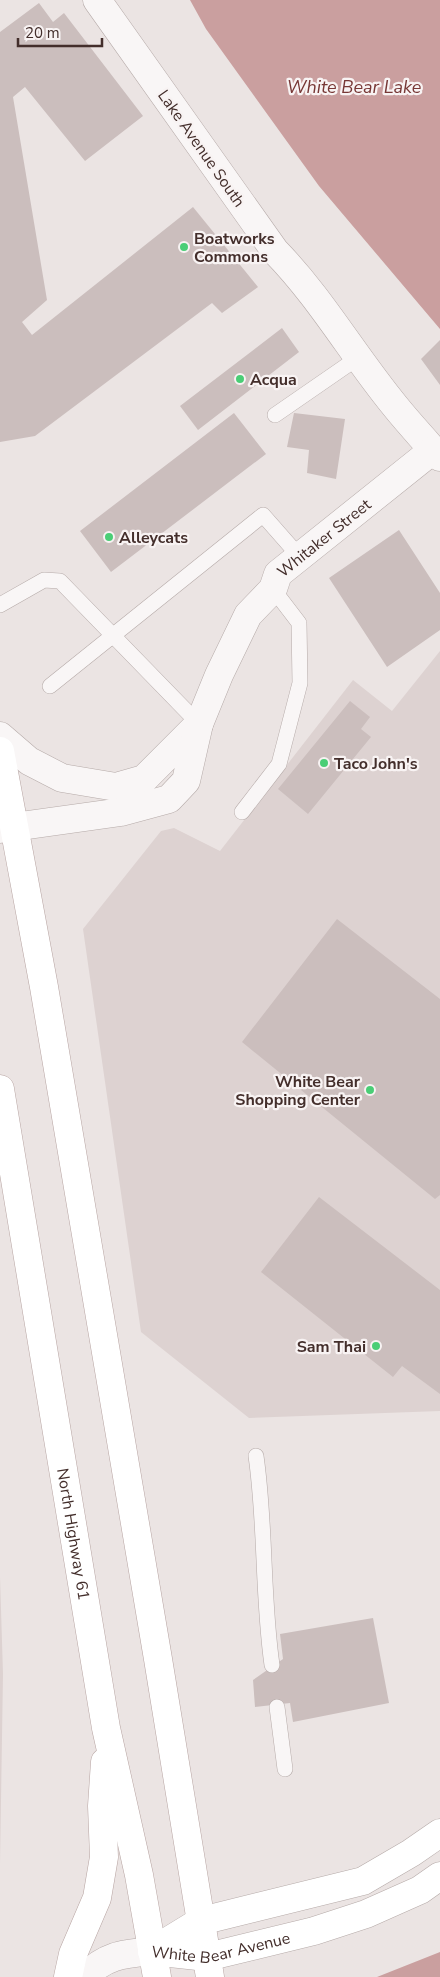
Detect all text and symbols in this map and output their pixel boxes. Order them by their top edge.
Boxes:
scale bar [18,15,101,47]
text: 20 m [25,23,60,43]
water label: White Bear Lake [287,75,422,99]
street label: Lake Avenue South [152,86,250,212]
place label: Boatworks Commons [194,228,275,268]
marker: Boatworks Commons [178,241,190,253]
place label: Acqua [250,369,297,391]
marker: Acqua [234,373,246,385]
street label: Whitaker Street [273,494,376,583]
place label: Alleycats [119,527,188,549]
marker: Alleycats [103,531,115,543]
place label: Taco John's [334,753,418,775]
marker: Taco John's [318,757,330,769]
place label: White Bear Shopping Center [235,1071,361,1111]
marker: White Bear Shopping Center [364,1084,376,1096]
place label: Sam Thai [297,1336,366,1358]
marker: Sam Thai [370,1340,382,1352]
street label: North Highway 61 [51,1467,95,1602]
street label: White Bear Avenue [150,1927,292,1969]

